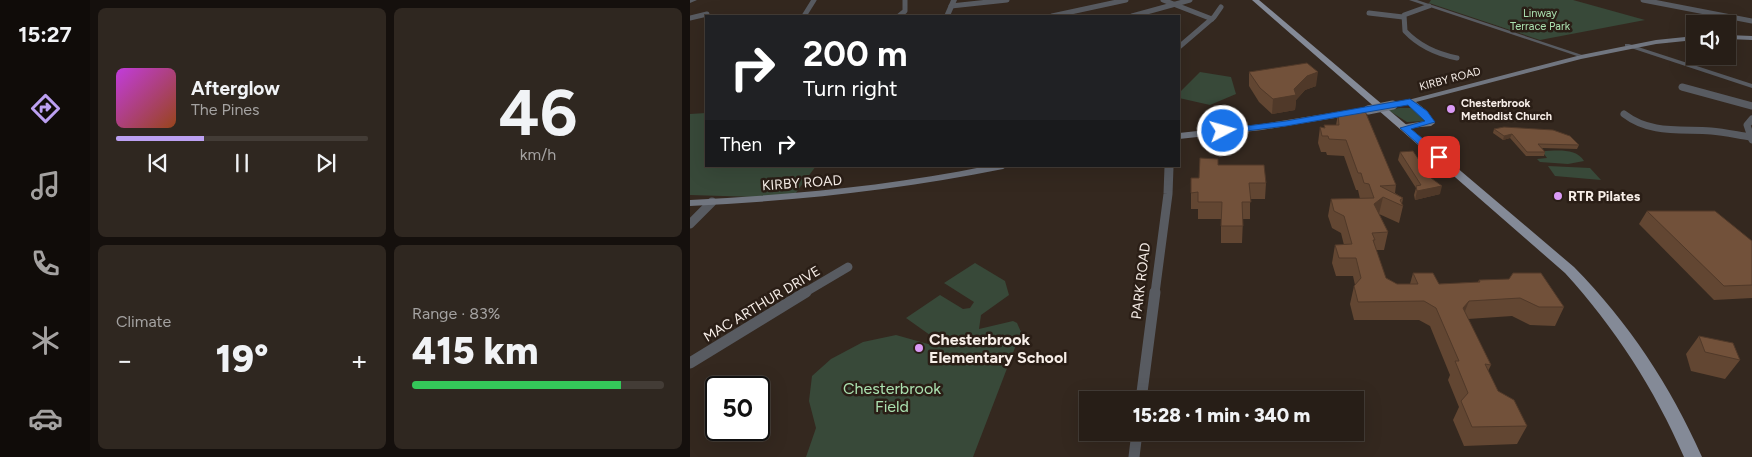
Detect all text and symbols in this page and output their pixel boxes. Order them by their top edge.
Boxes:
park label: Linway Terrace Park [1510,7,1571,33]
map controls [1686,15,1736,65]
button: sound [1686,15,1736,65]
text: 15:27 [18,21,72,48]
text: 200 m [803,33,907,75]
icon: right [720,35,785,100]
street label: KIRBY ROAD [1418,64,1483,93]
text: 46 [499,73,577,151]
text: Turn right [803,75,898,102]
text: Afterglow [191,77,280,100]
icon: directions [28,91,63,126]
place label: Chesterbrook Methodist Church [1461,97,1552,123]
text: The Pines [191,100,260,119]
marker: Chesterbrook Methodist Church [1445,103,1457,115]
position arrow [1196,104,1248,156]
icon: right [772,130,800,158]
text: Then [720,133,762,156]
pin [1418,136,1460,178]
icon: arrive [1425,143,1453,171]
text: km/h [520,145,556,164]
icon: previous [144,149,172,177]
icon: pause [228,149,256,177]
icon: next [312,149,340,177]
icon: music [28,168,63,203]
street label: KIRBY ROAD [761,172,843,194]
place label: RTR Pilates [1568,188,1641,205]
marker: RTR Pilates [1552,190,1564,202]
street label: PARK ROAD [1128,242,1154,320]
icon: phone [28,246,63,281]
street label: MAC ARTHUR DRIVE [700,262,824,346]
text: Range · 83% [412,304,500,323]
text: Climate [116,312,171,331]
icon: climate [28,323,63,358]
text: 415 km [412,328,538,374]
place label: Chesterbrook Elementary School [929,330,1067,367]
text: 19° [215,336,269,382]
marker: Chesterbrook Elementary School [913,342,925,354]
text: − [116,343,133,377]
text: + [351,343,368,377]
speed limit sign: 50 [705,376,770,441]
park label: Chesterbrook Field [843,379,941,416]
icon: car [28,401,63,436]
text: 15:28 · 1 min · 340 m [1133,404,1310,427]

